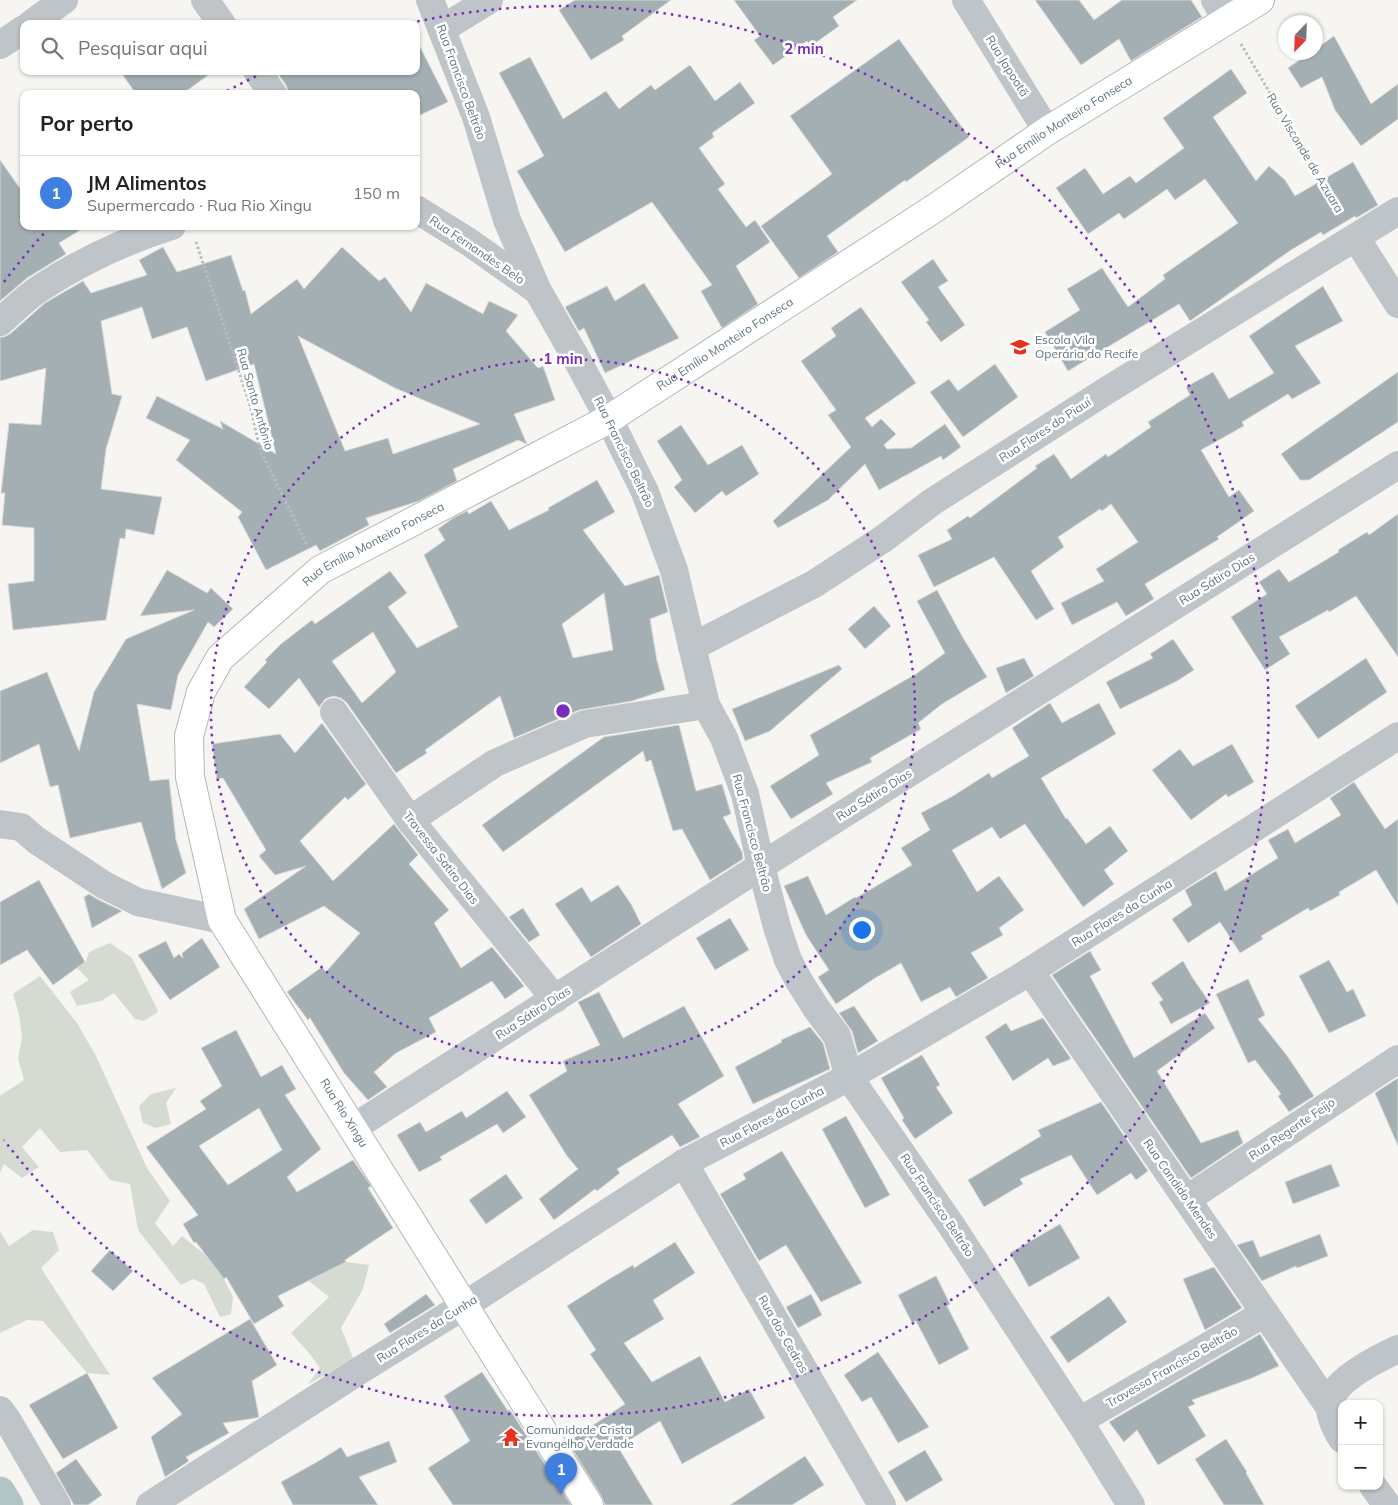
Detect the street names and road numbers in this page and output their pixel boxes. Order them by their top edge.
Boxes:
street label: Rua Francisco Beltrão [434,22,489,142]
street label: Rua Japoatã [983,32,1032,99]
street label: Rua Emílio Monteiro Fonseca [992,72,1135,171]
street label: Rua Visconde de Azuara [1264,90,1347,215]
street label: Rua Fernandes Belo [427,212,528,287]
street label: Rua Emílio Monteiro Fonseca [653,294,796,393]
street label: Rua Santo Antônio [234,346,277,452]
street label: Rua Francisco Beltrão [591,394,658,510]
street label: Rua Flores do Piauí [996,394,1095,465]
street label: Rua Emílio Monteiro Fonseca [299,499,446,589]
street label: Rua Sátiro Dias [1176,549,1257,608]
street label: Rua Sátiro Dias [833,765,914,824]
street label: Rua Francisco Beltrão [730,772,775,894]
street label: Travessa Satiro Dias [400,808,482,907]
street label: Rua Flores da Cunha [1069,876,1175,950]
street label: Rua Sátiro Dias [492,983,573,1042]
street label: Rua Rio Xingu [317,1075,372,1150]
street label: Rua Flores da Cunha [717,1083,826,1150]
street label: Rua Regente Feijo [1246,1094,1338,1163]
street label: Rua Candido Mendes [1140,1136,1221,1242]
street label: Rua Francisco Beltrão [897,1150,978,1259]
street label: Rua Flores da Cunha [374,1292,480,1366]
street label: Rua dos Cedros [755,1292,812,1375]
street label: Travessa Francisco Beltrão [1104,1323,1240,1410]

